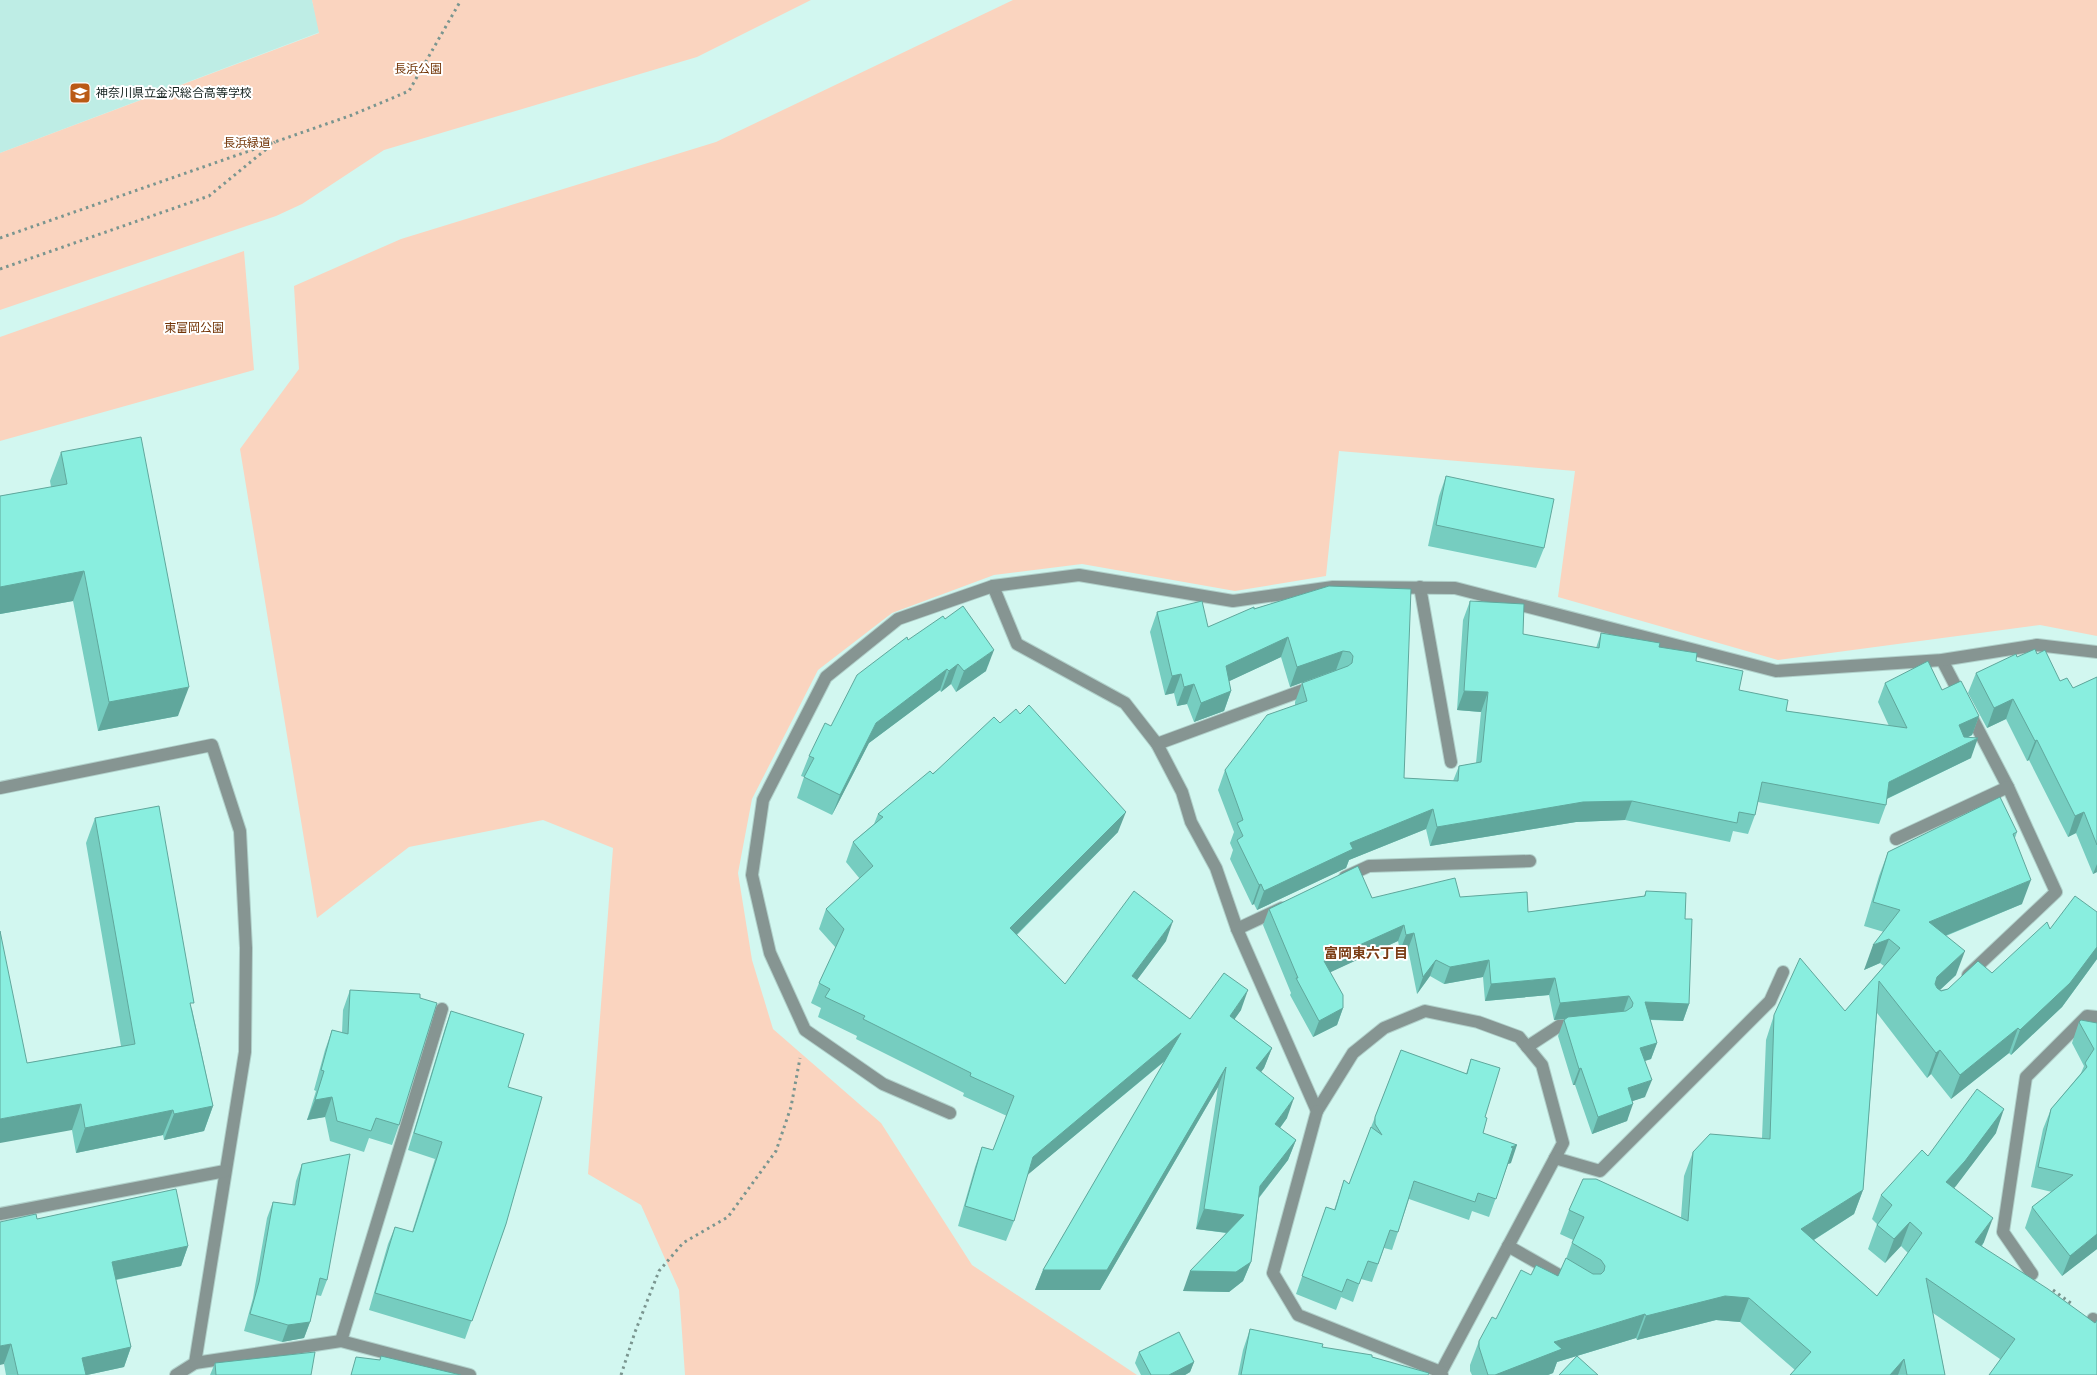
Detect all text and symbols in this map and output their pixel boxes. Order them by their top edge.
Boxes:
park label: 長浜公園 [394,61,442,76]
school or university icon: 神奈川県立金沢総合高等学校 [68,81,92,105]
place label: 神奈川県立金沢総合高等学校 [96,85,252,100]
park label: 長浜緑道 [223,135,271,150]
park label: 東富岡公園 [164,320,224,335]
district label: 富岡東六丁目 [1324,944,1408,962]

